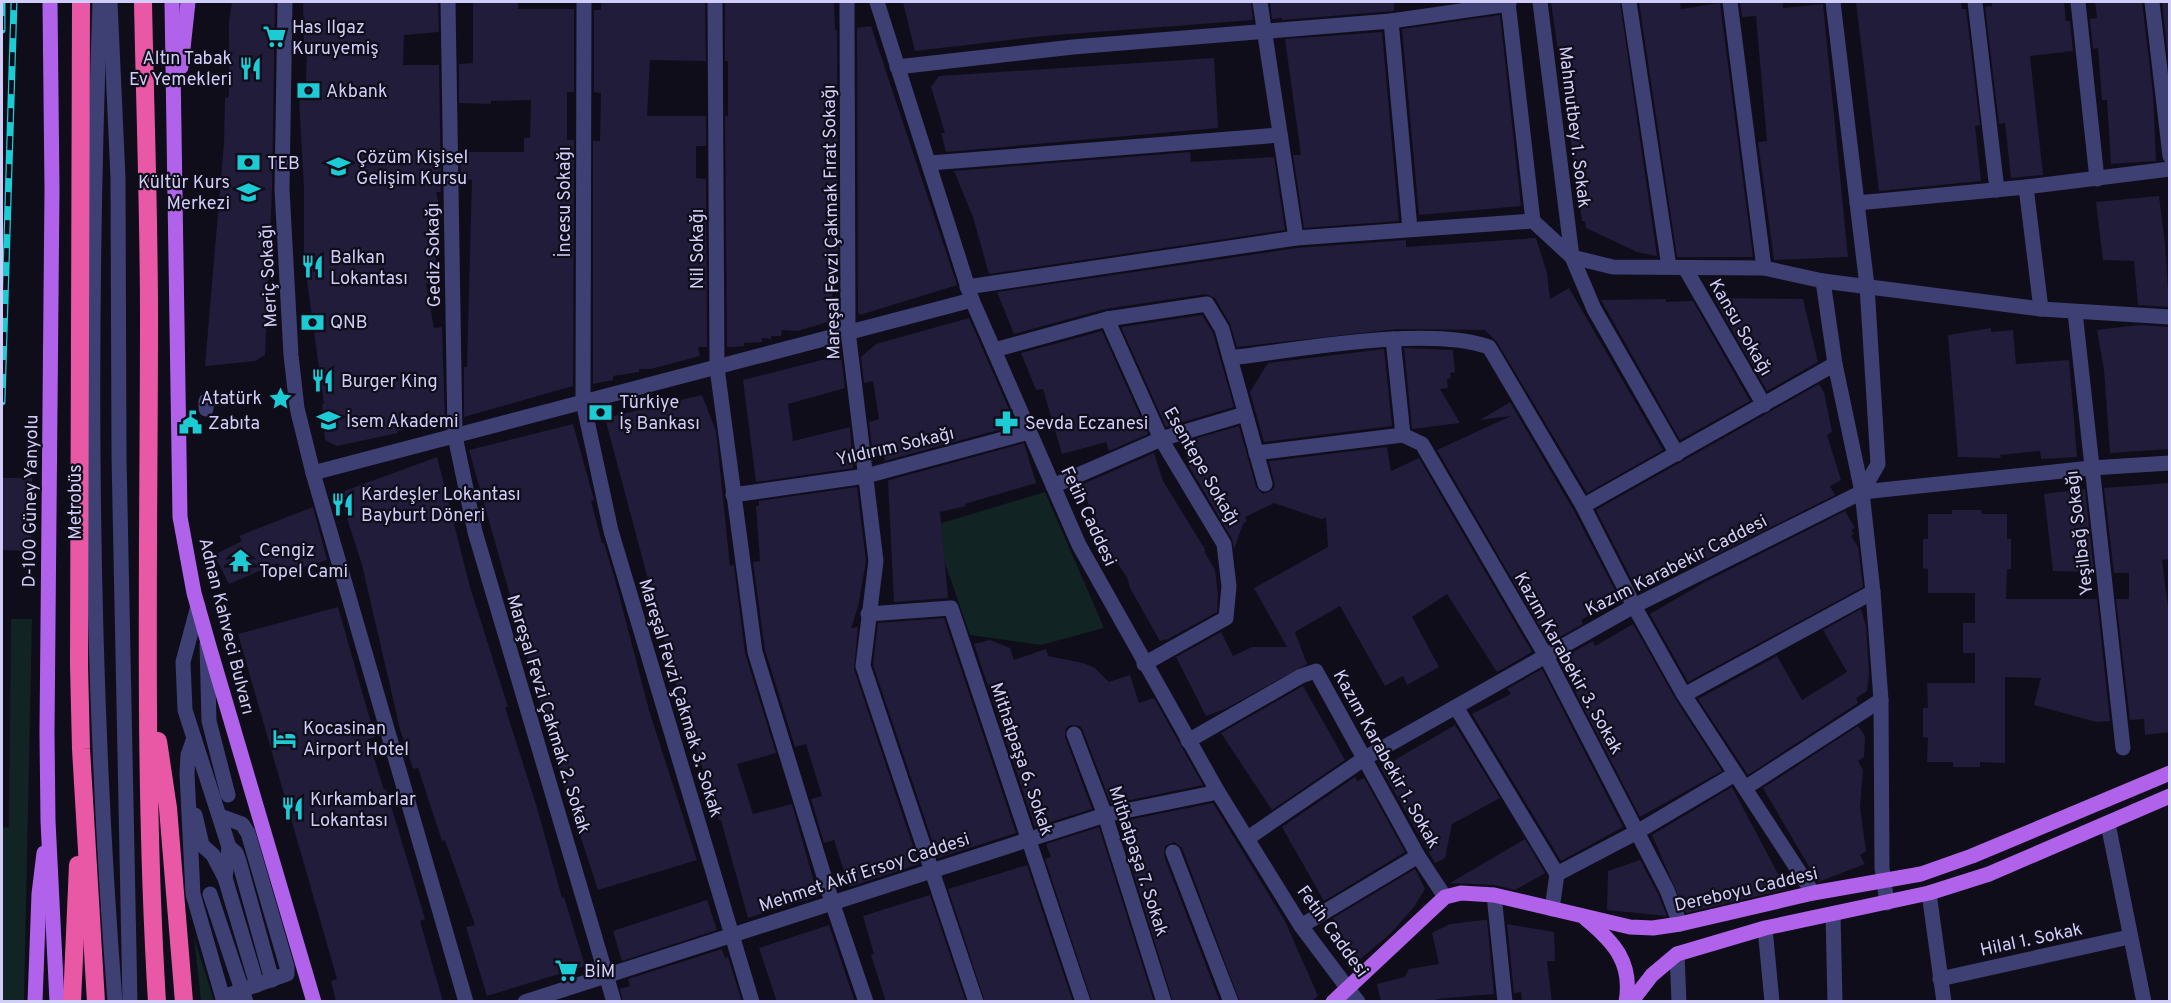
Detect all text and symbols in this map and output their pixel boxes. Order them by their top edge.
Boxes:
place label: Has Ilgaz Kuruyemiş [292,17,379,61]
supermarket icon: Has Ilgaz Kuruyemiş [261,24,287,50]
street label: Mahmutbey 1. Sokak [1552,45,1595,209]
place label: Altın Tabak Ev Yemekleri [129,48,232,92]
restaurant icon: Altın Tabak Ev Yemekleri [237,55,263,81]
bank icon: Akbank [295,78,321,104]
place label: Akbank [326,81,388,104]
street label: Mareşal Fevzi Çakmak Fırat Sokağı [819,84,846,360]
place label: Çözüm Kişisel Gelişim Kursu [356,147,468,191]
street label: İncesu Sokağı [552,147,577,257]
bank icon: TEB [236,150,262,176]
place label: TEB [267,153,300,176]
school or university icon: Çözüm Kişisel Gelişim Kursu [325,154,351,180]
place label: Kültür Kurs Merkezi [138,172,230,216]
school or university icon: Kültür Kurs Merkezi [235,179,261,205]
street label: Gediz Sokağı [422,202,447,307]
street label: Nil Sokağı [687,209,710,289]
street label: Meriç Sokağı [255,224,284,328]
place label: Balkan Lokantası [330,247,408,291]
restaurant icon: Balkan Lokantası [299,254,325,280]
street label: Kansu Sokağı [1703,275,1777,380]
bank icon: QNB [299,309,325,335]
place label: QNB [330,312,368,335]
restaurant icon: Burger King [310,368,336,394]
place label: Burger King [341,371,438,394]
place icon: Atatürk [267,385,293,411]
place label: Atatürk [201,388,262,411]
place label: Türkiye İş Bankası [619,392,700,436]
bank icon: Türkiye İş Bankası [588,399,614,425]
street label: Esentepe Sokağı [1157,403,1244,530]
school or university icon: İsem Akademi [315,408,341,434]
place label: İsem Akademi [346,409,458,434]
public building icon: Zabıta [177,410,203,436]
pharmacy icon: Sevda Eczanesi [994,410,1020,436]
place label: Zabıta [208,413,260,436]
place label: Sevda Eczanesi [1025,413,1148,436]
street label: D-100 Güney Yanyolu [18,414,45,588]
street label: Yıldırım Sokağı [834,423,957,472]
street label: Fetih Caddesi [1054,463,1121,570]
street label: Metrobüs [65,464,88,540]
street label: Yeşilbağ Sokağı [2061,469,2100,597]
place label: Kardeşler Lokantası Bayburt Döneri [361,484,521,528]
restaurant icon: Kardeşler Lokantası Bayburt Döneri [330,491,356,517]
street label: Kazım Karabekir Caddesi [1582,510,1772,622]
street label: Adnan Kahveci Bulvarı [192,536,259,717]
place label: Cengiz Topel Cami [259,540,348,584]
temple icon: Cengiz Topel Cami [228,547,254,573]
street label: Kazım Karabekir 3. Sokak [1508,569,1627,759]
street label: Mareşal Fevzi Çakmak 3. Sokak [632,576,727,821]
street label: Mareşal Fevzi Çakmak 2. Sokak [500,592,595,837]
street label: Kazım Karabekir 1. Sokak [1327,666,1444,853]
street label: Mithatpaşa 6. Sokak [984,680,1058,839]
place label: Kocasinan Airport Hotel [303,718,409,762]
hotel icon: Kocasinan Airport Hotel [272,725,298,751]
street label: Mithatpaşa 7. Sokak [1102,783,1173,940]
place label: Kırkambarlar Lokantası [310,789,416,833]
restaurant icon: Kırkambarlar Lokantası [279,796,305,822]
street label: Mehmet Akif Ersoy Caddesi [756,828,973,918]
street label: Dereboyu Caddesi [1672,863,1820,918]
street label: Fetih Caddesi [1291,882,1373,982]
street label: Hilal 1. Sokak [1978,918,2084,963]
supermarket icon: BİM [553,958,579,984]
place label: BİM [584,959,615,984]

